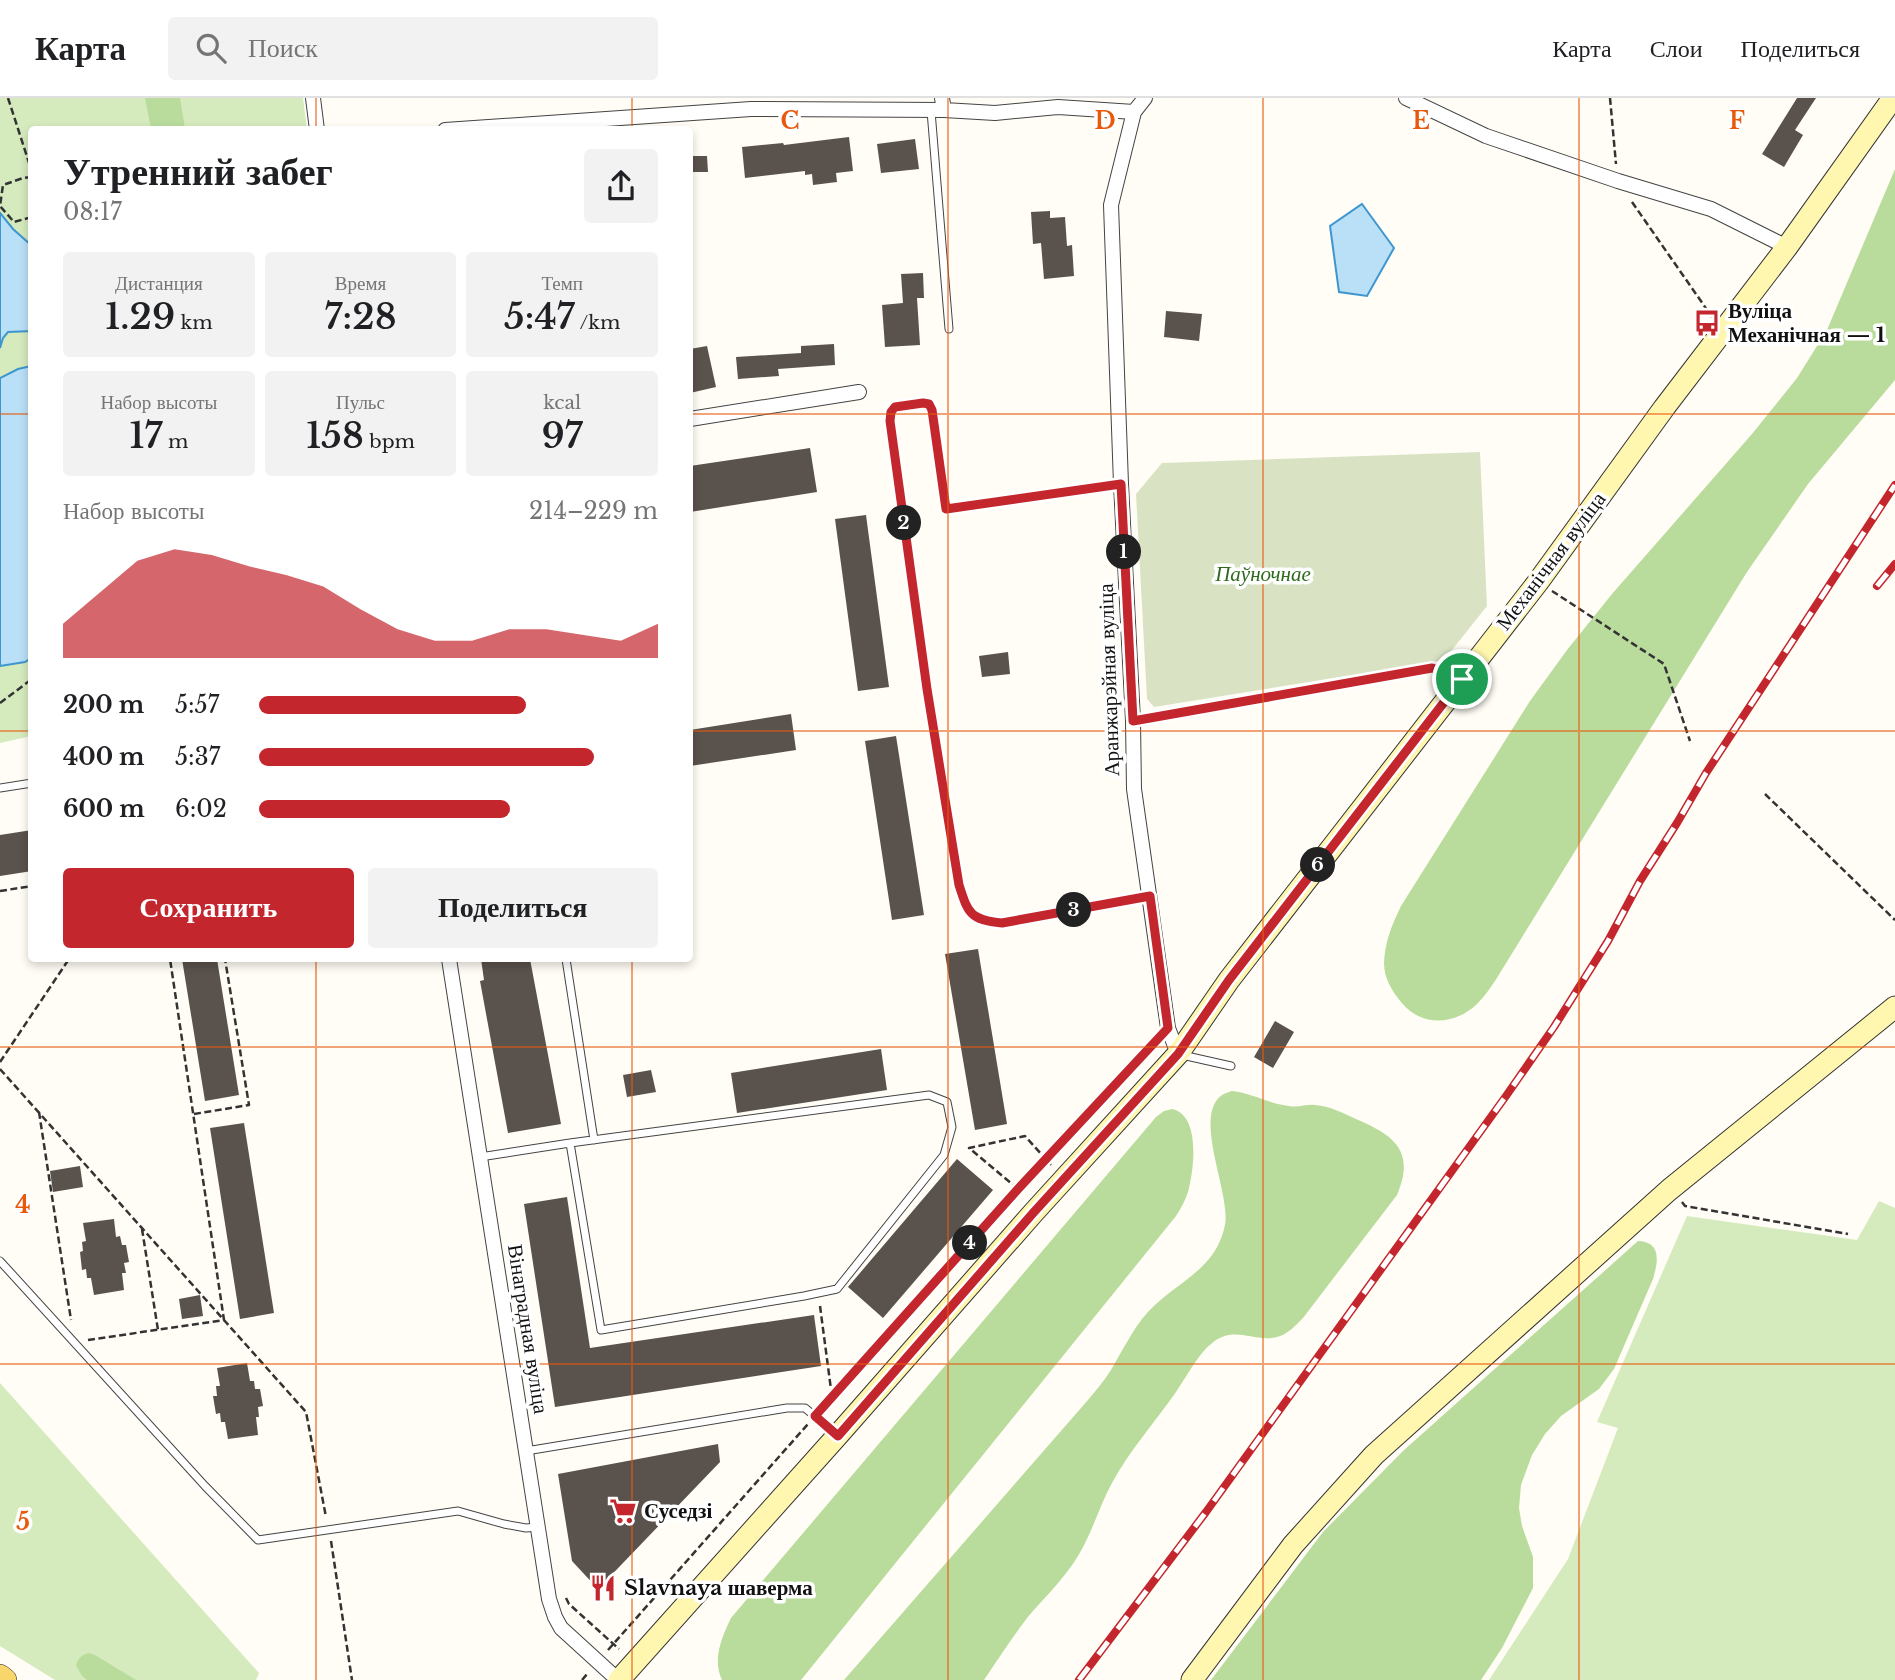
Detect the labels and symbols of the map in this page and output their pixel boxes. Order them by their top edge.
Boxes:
text: C [781,107,799,135]
text: D [1094,107,1116,135]
text: E [1412,107,1430,135]
text: F [1729,107,1745,135]
place label: Вуліца Механічная — 1 [1728,298,1885,348]
bus stop icon: Вуліца Механічная — 1 [1692,308,1722,338]
street label: Механічная вуліца [1491,486,1612,635]
pin: 2 [886,506,922,540]
pin: 1 [1106,534,1142,570]
park label: Паўночнае [1214,561,1311,587]
street label: Аранжарэйная вуліца [1093,582,1125,777]
pin [1432,649,1492,709]
pin: 6 [1300,848,1336,882]
pin: 3 [1056,892,1092,928]
text: 4 [15,1191,31,1219]
pin: 4 [953,1226,988,1260]
street label: Вінаградная вуліца [502,1242,554,1416]
supermarket icon: Суседзі [608,1496,638,1526]
place label: Суседзі [644,1498,712,1524]
text: 5 [16,1508,30,1536]
restaurant icon: Slavnaya шаверма [588,1573,618,1603]
place label: Slavnaya шаверма [624,1575,813,1601]

